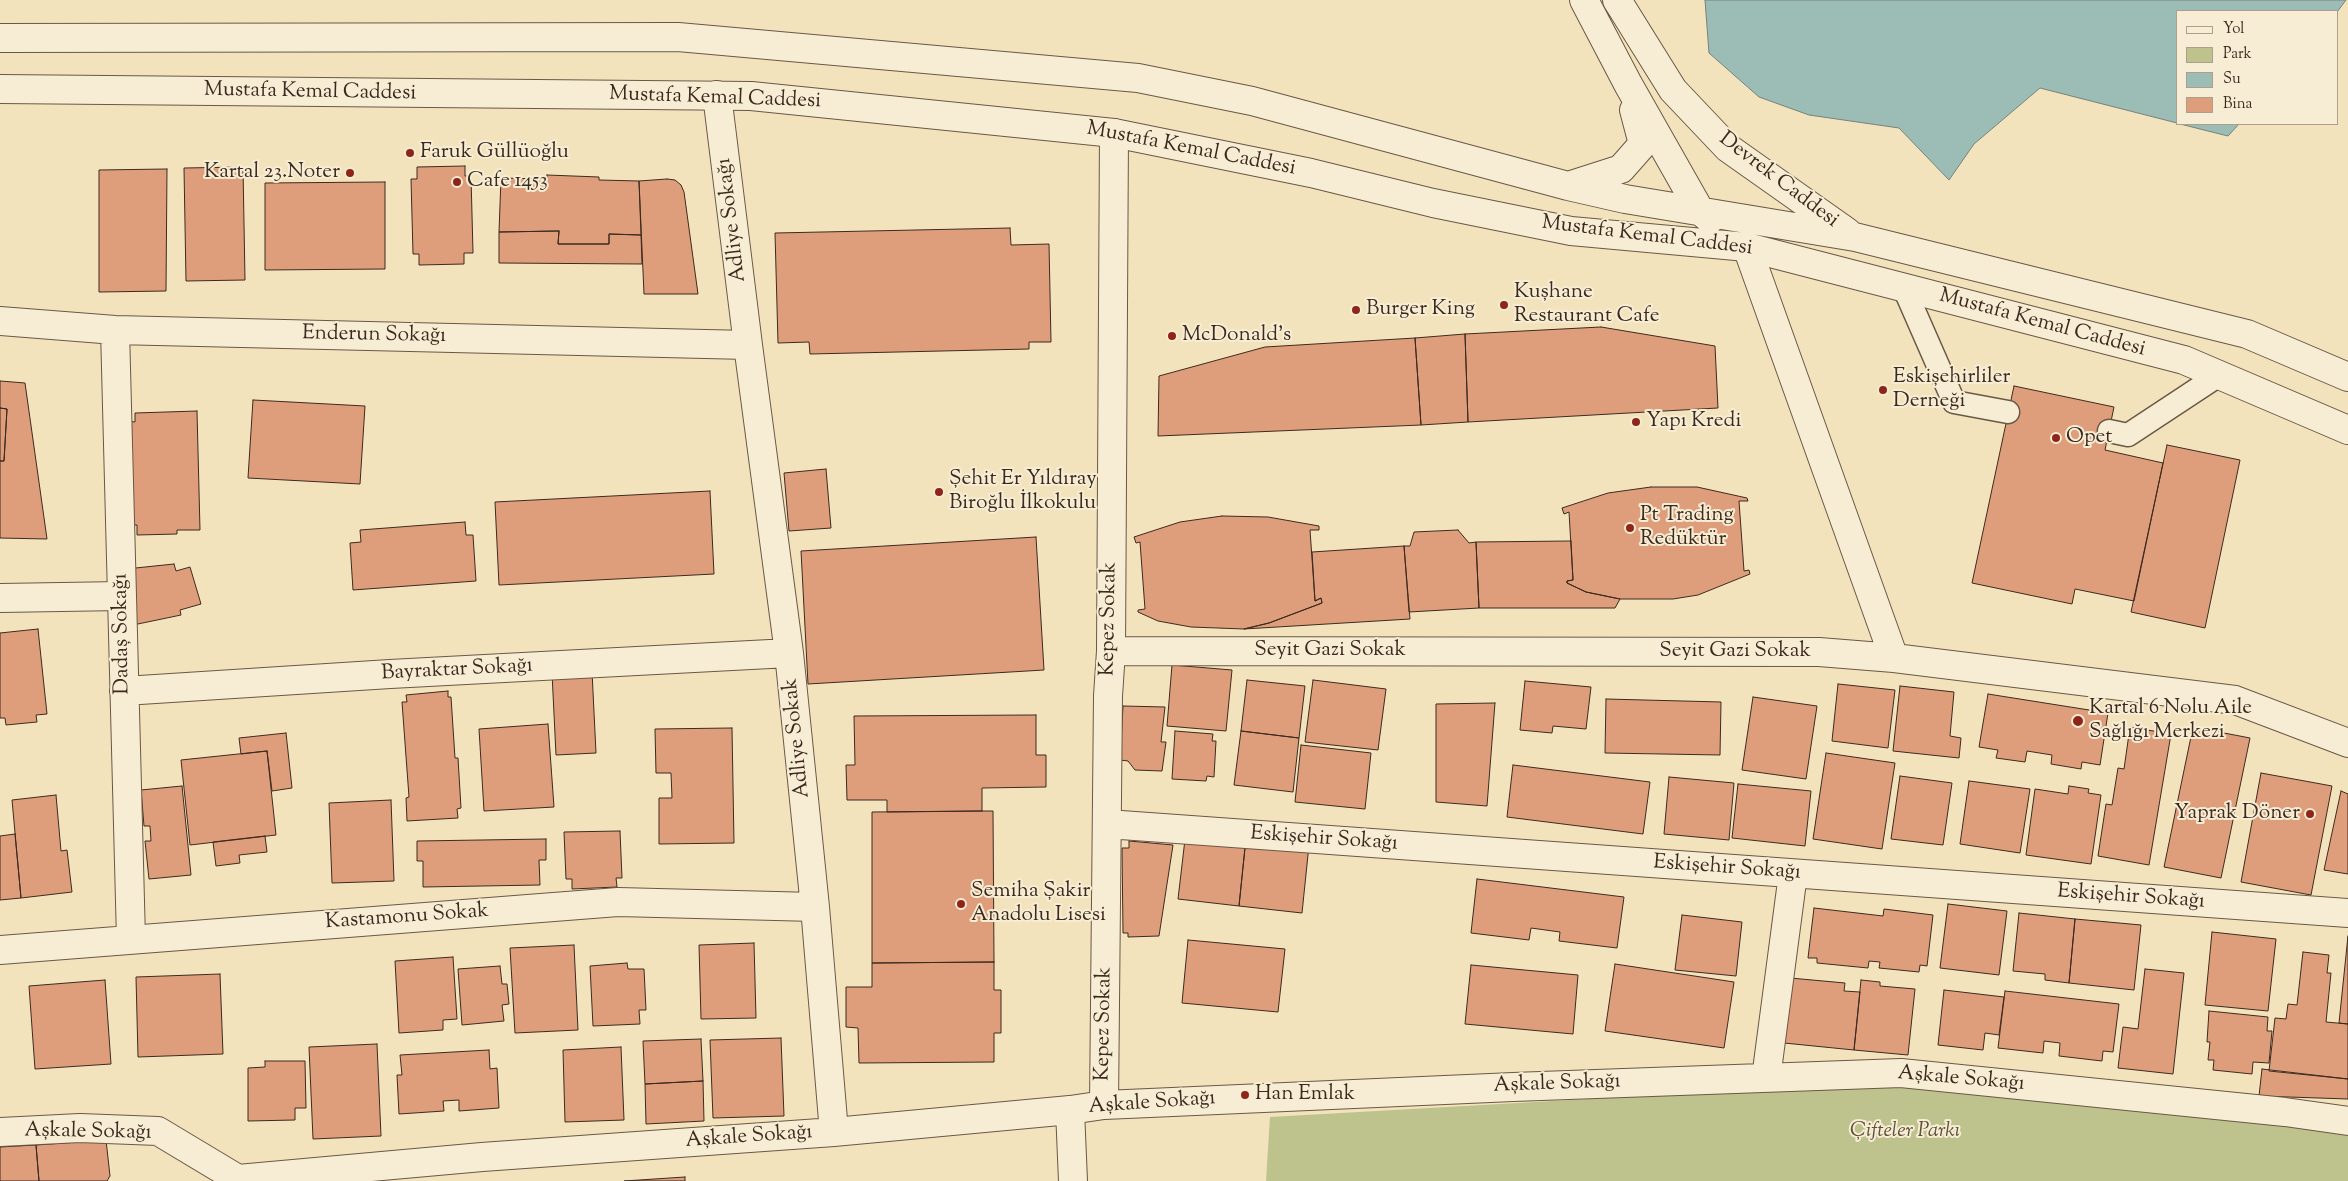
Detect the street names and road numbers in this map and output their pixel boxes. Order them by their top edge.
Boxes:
street label: Mustafa Kemal Caddesi [204,79,416,107]
street label: Mustafa Kemal Caddesi [608,83,822,115]
street label: Mustafa Kemal Caddesi [1084,117,1298,183]
street label: Devrek Caddesi [1713,128,1843,234]
street label: Adliye Sokağı [713,156,753,284]
street label: Mustafa Kemal Caddesi [1540,212,1754,262]
street label: Mustafa Kemal Caddesi [1936,284,2148,364]
street label: Enderun Sokağı [302,322,446,350]
street label: Kepez Sokak [1096,562,1124,676]
street label: Dadaş Sokağı [109,573,137,695]
street label: Seyit Gazi Sokak [1254,638,1406,664]
street label: Seyit Gazi Sokak [1659,639,1811,665]
street label: Bayraktar Sokağı [381,654,533,688]
street label: Adliye Sokak [779,677,817,799]
street label: Eskişehir Sokağı [1249,822,1399,858]
street label: Eskişehir Sokağı [1652,851,1802,887]
street label: Eskişehir Sokağı [2056,880,2206,916]
street label: Kastamonu Sokak [324,900,490,936]
street label: Kepez Sokak [1091,967,1119,1081]
street label: Aşkale Sokağı [1897,1062,2025,1098]
street label: Aşkale Sokağı [1493,1070,1621,1100]
street label: Aşkale Sokağı [1088,1087,1216,1121]
street label: Aşkale Sokağı [24,1119,152,1147]
street label: Aşkale Sokağı [685,1121,813,1155]

